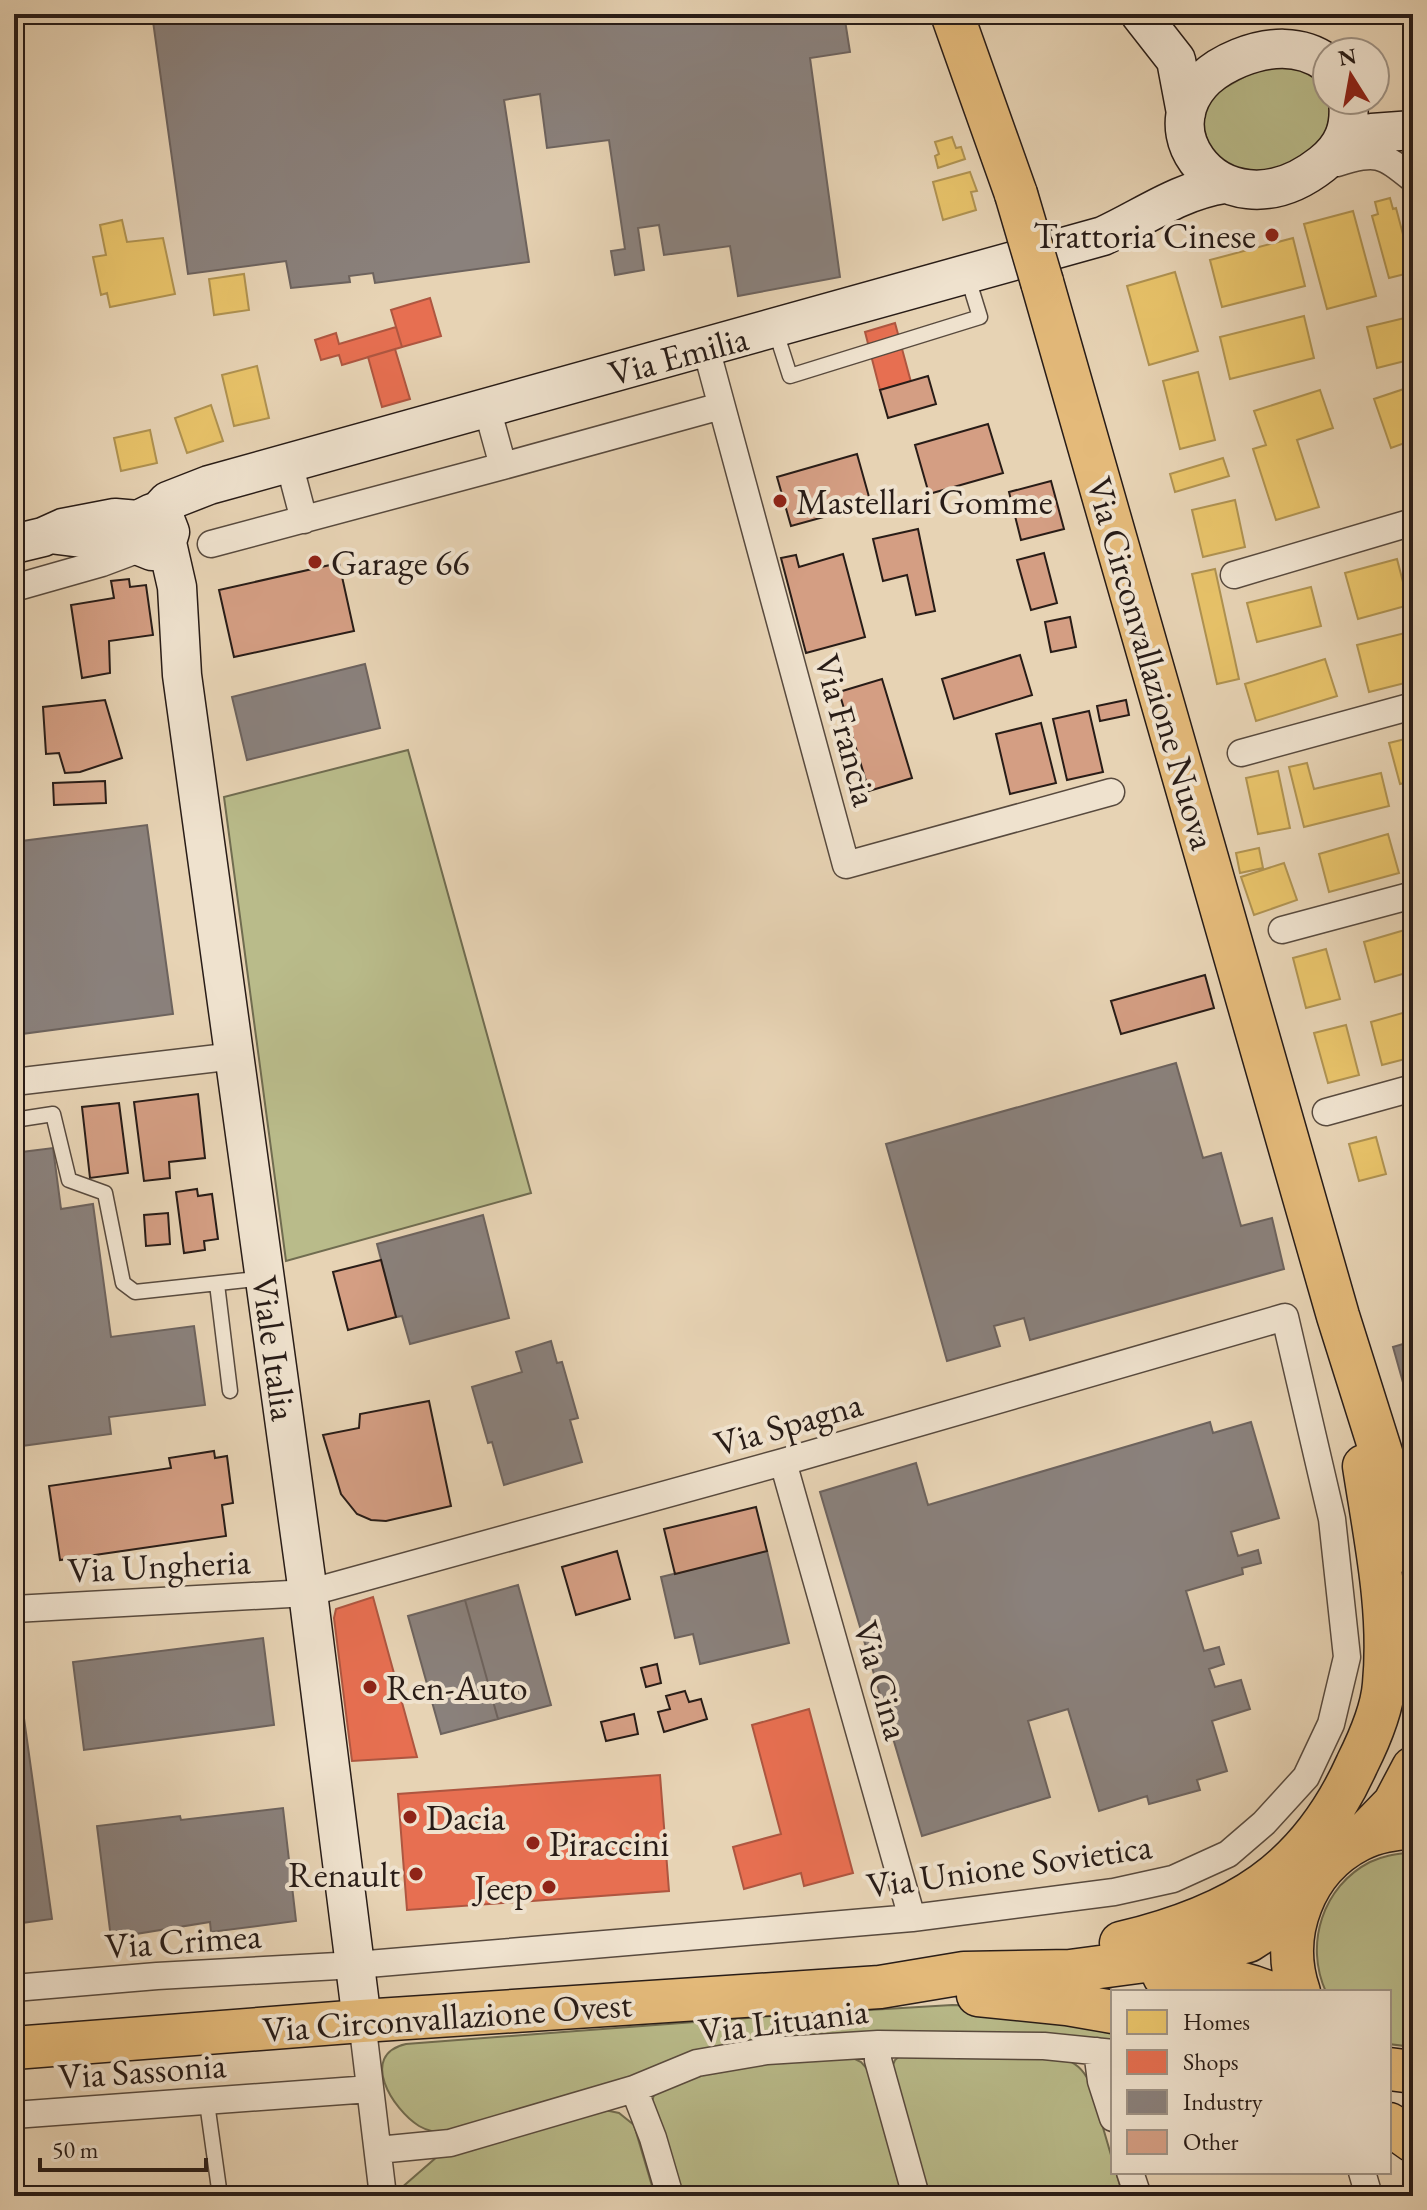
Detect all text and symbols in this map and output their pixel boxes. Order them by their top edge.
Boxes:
north arrow [1311,36,1391,116]
text: N [1336,41,1359,73]
place label: Trattoria Cinese [1033,212,1256,259]
marker: Trattoria Cinese [1263,226,1281,244]
street label: Via Emilia [603,314,754,397]
street label: Via Circonvallazione Nuova [1076,471,1227,855]
place label: Mastellari Gomme [796,478,1053,525]
marker: Mastellari Gomme [771,492,789,510]
place label: Garage 66 [331,539,469,586]
marker: Garage 66 [306,553,324,571]
street label: Via Francia [804,649,890,812]
street label: Viale Italia [241,1272,308,1424]
street label: Via Spagna [709,1380,868,1467]
street label: Via Ungheria [66,1537,252,1594]
street label: Via Cina [842,1615,921,1746]
place label: Ren-Auto [386,1664,528,1711]
marker: Ren-Auto [361,1678,379,1696]
place label: Dacia [426,1794,506,1841]
marker: Dacia [401,1808,419,1826]
place label: Piraccini [549,1820,669,1867]
street label: Via Unione Sovietica [863,1822,1155,1909]
marker: Piraccini [524,1834,542,1852]
place label: Renault [288,1851,401,1898]
place label: Jeep [471,1864,533,1911]
marker: Renault [407,1865,425,1883]
marker: Jeep [540,1878,558,1896]
street label: Via Crimea [103,1912,263,1969]
street label: Via Circonvallazione Ovest [261,1980,634,2053]
street label: Via Lituania [696,1987,871,2054]
legend [1111,1990,1391,2174]
text: Homes [1183,2006,1250,2037]
street label: Via Sassonia [56,2041,228,2100]
text: Shops [1183,2046,1239,2077]
text: Industry [1183,2086,1263,2117]
scale bar [40,2122,206,2172]
text: Other [1183,2126,1239,2157]
text: 50 m [52,2134,99,2165]

